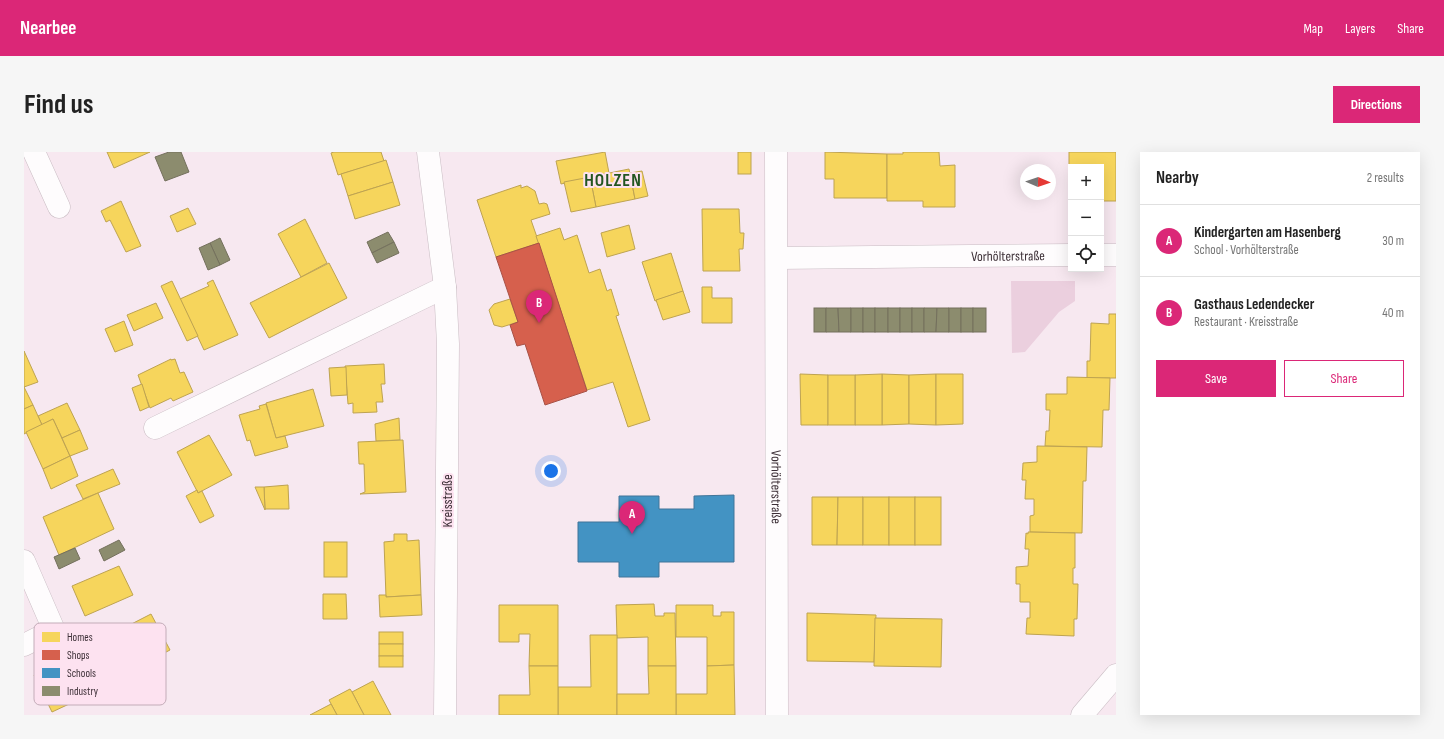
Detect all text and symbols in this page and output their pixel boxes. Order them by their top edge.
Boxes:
text: Nearbee [20,17,76,40]
text: Map [1303,20,1323,37]
text: Layers [1345,20,1375,37]
text: Share [1397,20,1424,37]
button: Directions [1333,86,1420,123]
text: Find us [24,88,93,121]
north arrow [1020,164,1056,200]
map controls [1068,164,1104,272]
button: + [1068,164,1104,200]
text: Nearby [1156,168,1199,188]
district label: HOLZEN [584,170,642,191]
text: 2 results [1367,170,1404,186]
button: − [1068,200,1104,236]
text: Kindergarten am Hasenberg [1194,223,1341,242]
text: A [1166,233,1172,249]
text: 30 m [1382,233,1404,249]
button: locate [1068,236,1104,272]
text: School · Vorhölterstraße [1194,242,1299,258]
street label: Vorhölterstraße [971,247,1045,265]
pin: B [526,290,552,323]
text: Gasthaus Ledendecker [1194,295,1314,314]
text: B [1166,305,1172,321]
text: 40 m [1382,305,1404,321]
text: Restaurant · Kreisstraße [1194,314,1298,330]
button: Save [1156,360,1276,397]
button: Share [1284,360,1404,397]
street label: Vorhölterstraße [768,450,785,524]
your location [541,461,561,481]
street label: Kreisstraße [439,474,456,528]
pin: A [619,501,645,534]
legend [34,623,166,705]
text: Homes [67,631,93,644]
text: Shops [67,649,90,662]
text: Schools [67,667,96,680]
text: Industry [67,685,99,698]

